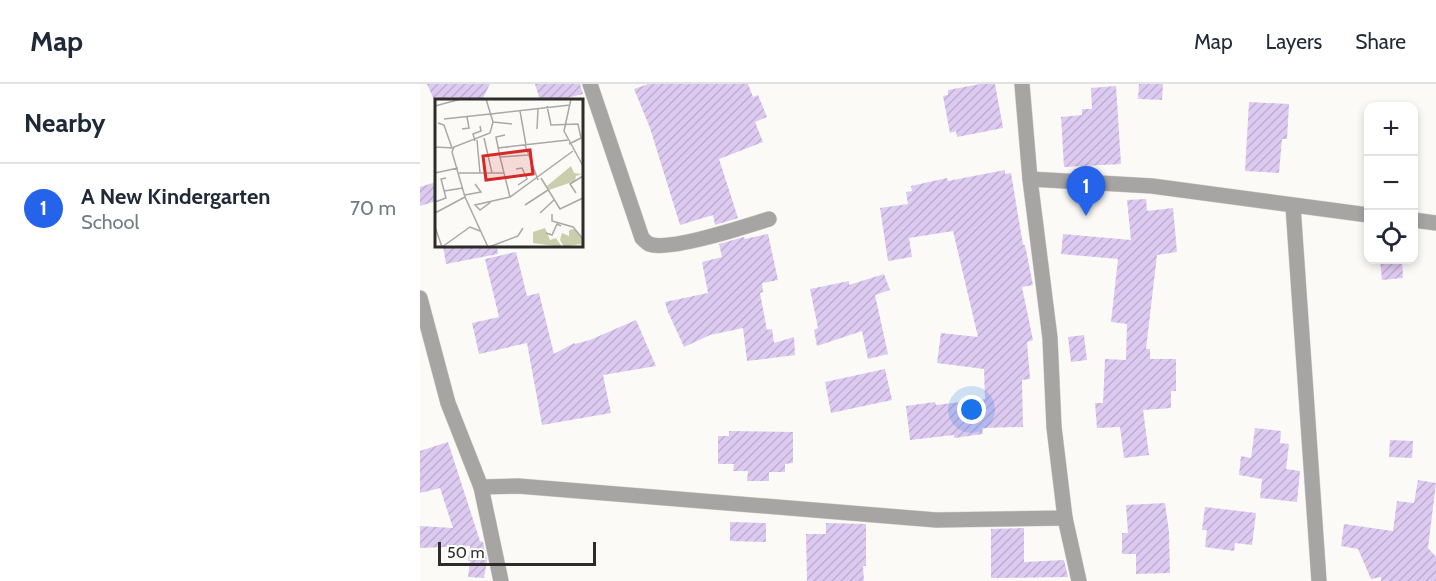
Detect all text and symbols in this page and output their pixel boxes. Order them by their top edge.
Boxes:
text: Map [30,24,83,58]
text: Map [1194,29,1233,54]
text: Layers [1266,29,1322,54]
text: Share [1355,29,1406,54]
inset map [435,99,584,248]
map controls [1364,102,1418,264]
button: + [1364,102,1418,156]
text: Nearby [24,107,105,139]
button: − [1364,156,1418,210]
pin: 1 [1066,166,1106,216]
text: A New Kindergarten [81,183,270,210]
text: 1 [40,196,47,220]
text: 70 m [350,196,396,220]
text: School [81,210,139,234]
button: locate [1364,210,1418,264]
your location [957,395,986,424]
scale bar [438,539,596,566]
text: 50 m [447,543,484,562]

